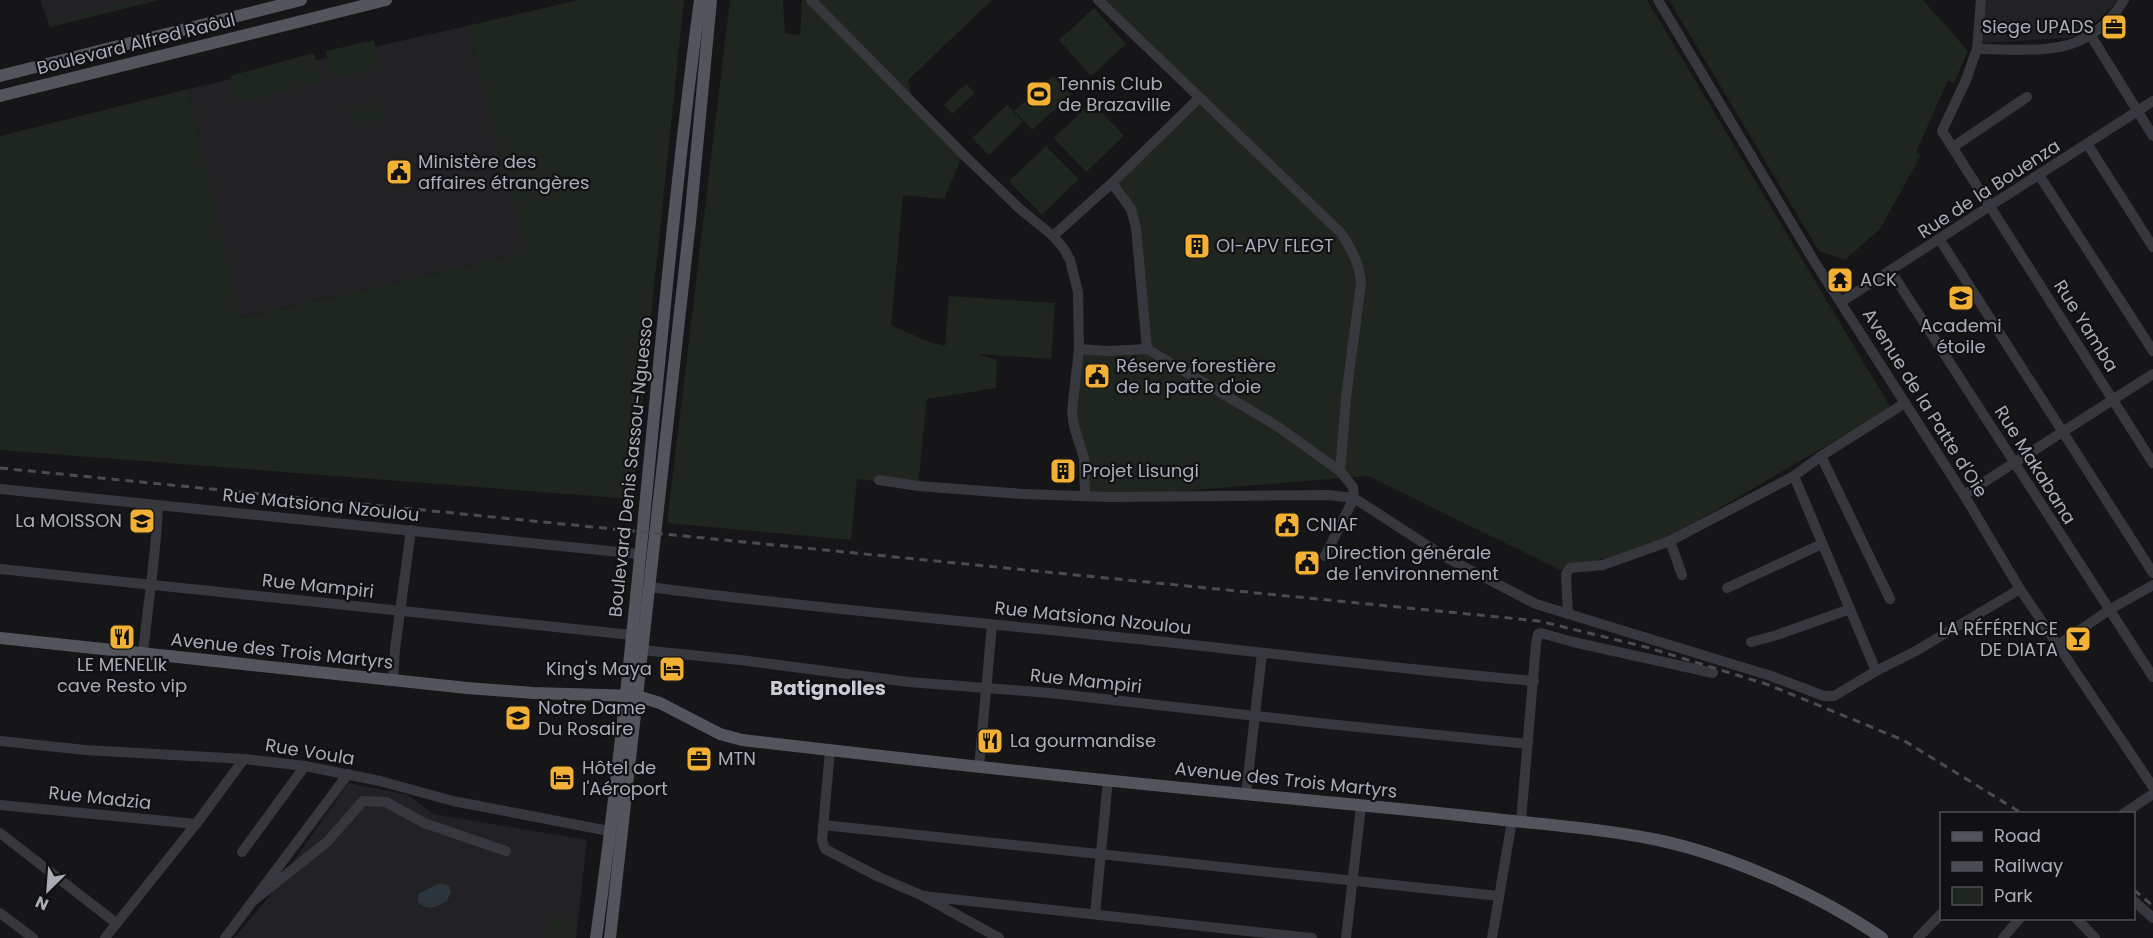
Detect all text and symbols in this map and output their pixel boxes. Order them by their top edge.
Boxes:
street label: Boulevard Alfred Raôul [34,7,238,80]
office icon: Siege UPADS [2099,12,2129,42]
place label: Siege UPADS [1982,14,2094,39]
place label: Tennis Club de Brazaville [1058,71,1171,117]
sports icon: Tennis Club de Brazaville [1024,79,1054,109]
street label: Rue de la Bouenza [1913,133,2065,244]
place label: Ministère des affaires étrangères [418,149,589,195]
public building icon: Ministère des affaires étrangères [384,157,414,187]
building icon: OI-APV FLEGT [1182,231,1212,261]
place label: OI-APV FLEGT [1216,233,1334,258]
temple icon: ACK [1825,265,1855,295]
place label: ACK [1860,267,1897,292]
street label: Rue Yamba [2048,275,2125,376]
school or university icon: Academi étoile [1946,283,1976,313]
street label: Avenue de la Patte d'Oie [1857,304,1994,502]
place label: Academi étoile [1920,313,2002,359]
street label: Boulevard Denis Sassou-Nguesso [602,315,659,618]
place label: Réserve forestière de la patte d'oie [1116,353,1276,399]
public building icon: Réserve forestière de la patte d'oie [1082,361,1112,391]
street label: Rue Makabana [1989,401,2082,529]
building icon: Projet Lisungi [1048,456,1078,486]
place label: Projet Lisungi [1082,458,1199,483]
street label: Rue Matsiona Nzoulou [221,482,421,527]
school or university icon: La MOISSON [127,506,157,536]
place label: La MOISSON [15,508,122,533]
public building icon: CNIAF [1272,510,1302,540]
place label: CNIAF [1306,512,1358,537]
place label: Direction générale de l'environnement [1326,540,1499,586]
public building icon: Direction générale de l'environnement [1292,548,1322,578]
street label: Rue Mampiri [261,567,375,604]
street label: Rue Matsiona Nzoulou [993,595,1193,640]
place label: LA RÉFÉRENCE DE DIATA [1939,616,2058,662]
restaurant icon: LE MENELIk cave Resto vip [107,622,137,652]
bar icon: LA RÉFÉRENCE DE DIATA [2063,624,2093,654]
street label: Avenue des Trois Martyrs [170,626,395,675]
place label: LE MENELIk cave Resto vip [57,652,187,698]
hotel icon: King's Maya [657,654,687,684]
place label: King's Maya [546,656,652,681]
street label: Rue Mampiri [1029,662,1143,699]
district label: Batignolles [770,674,886,702]
place label: Notre Dame Du Rosaire [538,695,646,741]
school or university icon: Notre Dame Du Rosaire [503,703,533,733]
restaurant icon: La gourmandise [975,726,1005,756]
place label: La gourmandise [1010,728,1156,753]
street label: Rue Voula [264,732,357,771]
office icon: MTN [684,744,714,774]
place label: MTN [718,746,756,771]
place label: Hôtel de l'Aéroport [582,755,668,801]
street label: Avenue des Trois Martyrs [1174,755,1399,804]
hotel icon: Hôtel de l'Aéroport [547,763,577,793]
street label: Rue Madzia [47,780,153,815]
legend [1940,812,2135,920]
text: Road [1994,823,2041,848]
text: Railway [1994,853,2063,878]
north arrow [18,860,78,920]
text: Park [1994,883,2033,908]
text: N [32,890,52,916]

